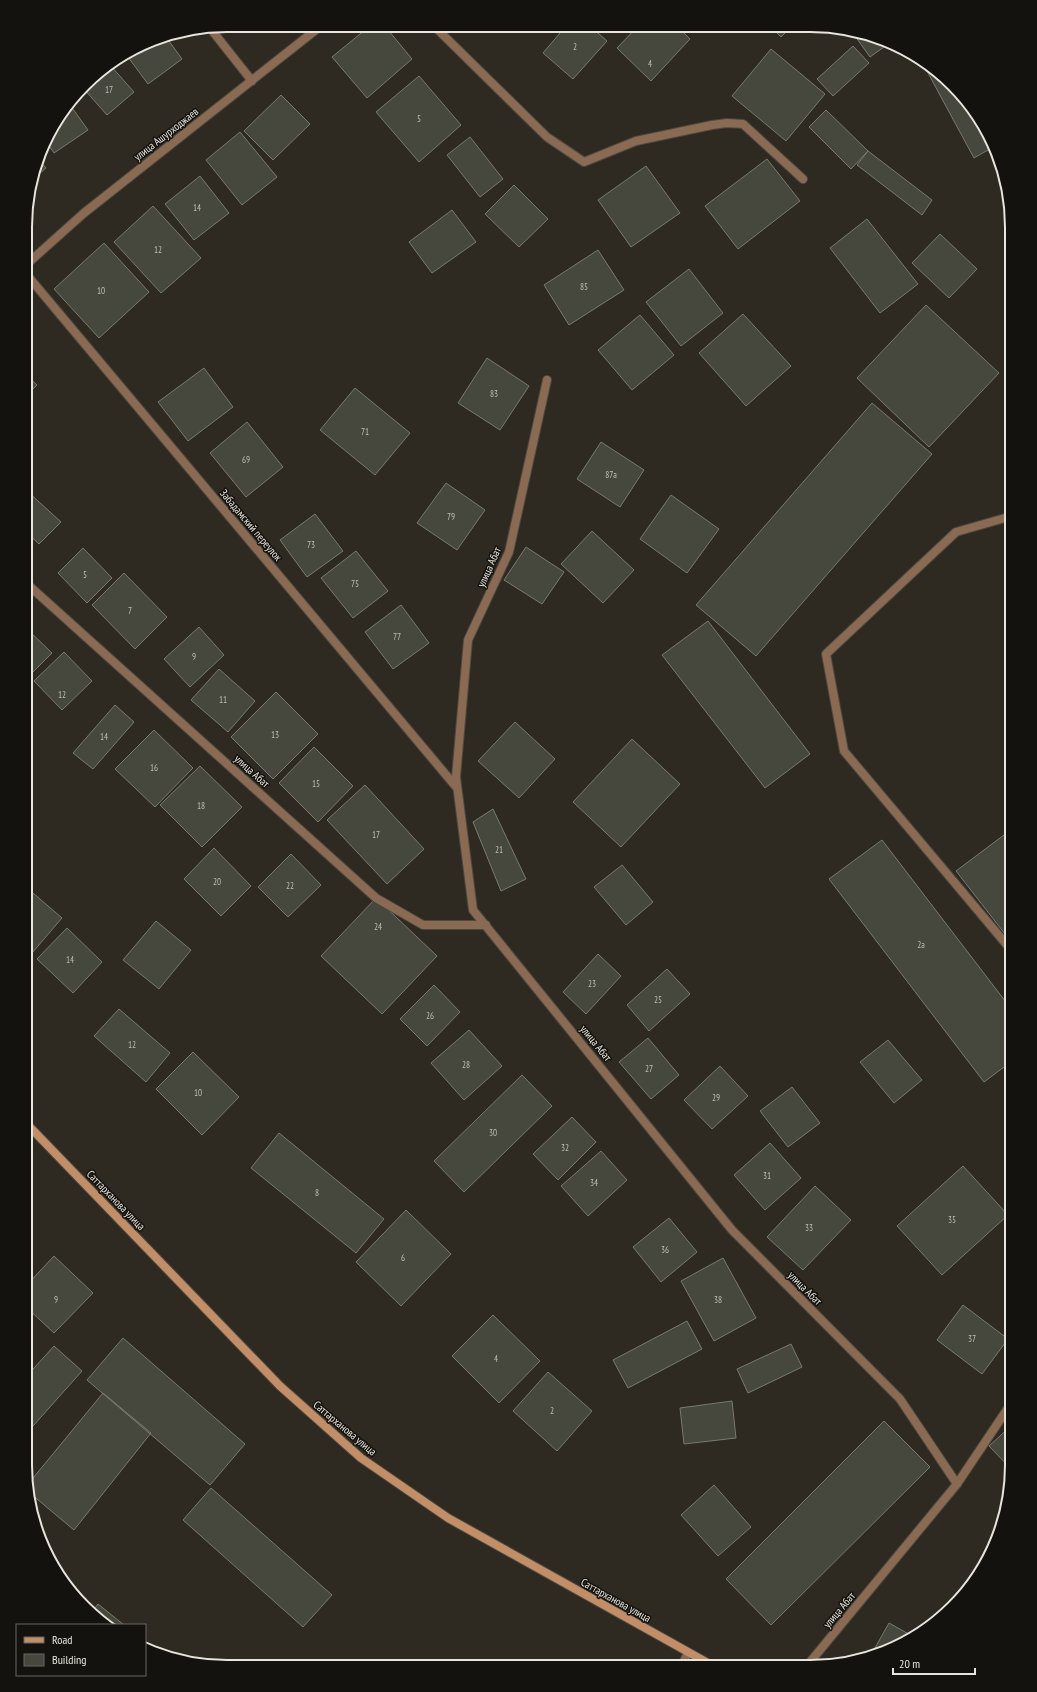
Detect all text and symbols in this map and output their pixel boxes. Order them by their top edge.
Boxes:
house number: 2 [573,41,577,52]
house number: 4 [648,58,652,69]
house number: 17 [105,84,113,95]
street label: улица Ашурходжаев [131,104,202,164]
house number: 5 [417,113,421,124]
house number: 14 [193,202,201,213]
house number: 12 [154,244,162,255]
house number: 85 [580,281,588,292]
house number: 10 [97,285,105,296]
house number: 83 [490,388,498,399]
house number: 71 [361,426,369,437]
house number: 69 [242,454,250,465]
house number: 87а [605,469,617,480]
street label: Забадамский переулок [217,486,286,564]
house number: 79 [447,511,455,522]
house number: 73 [307,539,315,550]
street label: улица Абат [474,544,504,589]
house number: 5 [83,569,87,580]
house number: 75 [351,578,359,589]
house number: 7 [128,605,132,616]
house number: 77 [393,631,401,642]
house number: 9 [192,651,196,662]
house number: 12 [58,689,66,700]
house number: 11 [219,694,227,705]
house number: 13 [271,729,279,740]
house number: 14 [100,731,108,742]
street label: улица Абат [232,752,273,791]
house number: 16 [150,762,158,773]
house number: 15 [312,778,320,789]
house number: 18 [197,800,205,811]
house number: 17 [372,829,380,840]
house number: 21 [495,844,503,855]
house number: 20 [213,876,221,887]
house number: 22 [286,880,294,891]
house number: 24 [374,921,382,932]
house number: 2а [917,939,925,950]
house number: 14 [66,954,74,965]
house number: 23 [588,978,596,989]
house number: 25 [654,994,662,1005]
house number: 26 [426,1010,434,1021]
street label: улица Абат [577,1022,615,1064]
house number: 12 [128,1039,136,1050]
house number: 28 [462,1059,470,1070]
house number: 27 [645,1063,653,1074]
house number: 10 [194,1087,202,1098]
house number: 29 [712,1092,720,1103]
house number: 30 [489,1127,497,1138]
house number: 32 [561,1142,569,1153]
street label: Саттарханова улица [84,1167,148,1233]
house number: 31 [763,1170,771,1181]
house number: 34 [590,1177,598,1188]
house number: 8 [315,1187,319,1198]
house number: 35 [948,1214,956,1225]
house number: 33 [805,1222,813,1233]
house number: 36 [661,1244,669,1255]
house number: 6 [401,1252,405,1263]
street label: улица Абат [785,1268,825,1308]
house number: 9 [54,1294,58,1305]
house number: 38 [714,1294,722,1305]
house number: 37 [968,1333,976,1344]
house number: 4 [494,1353,498,1364]
street label: Саттарханова улица [311,1398,379,1458]
house number: 2 [550,1405,554,1416]
street label: Саттарханова улица [578,1575,654,1625]
street label: улица Абат [820,1589,858,1631]
legend [16,1624,146,1676]
text: Road [52,1632,72,1647]
scale bar [893,1650,975,1676]
text: Building [52,1652,87,1667]
text: 20 m [899,1656,920,1671]

